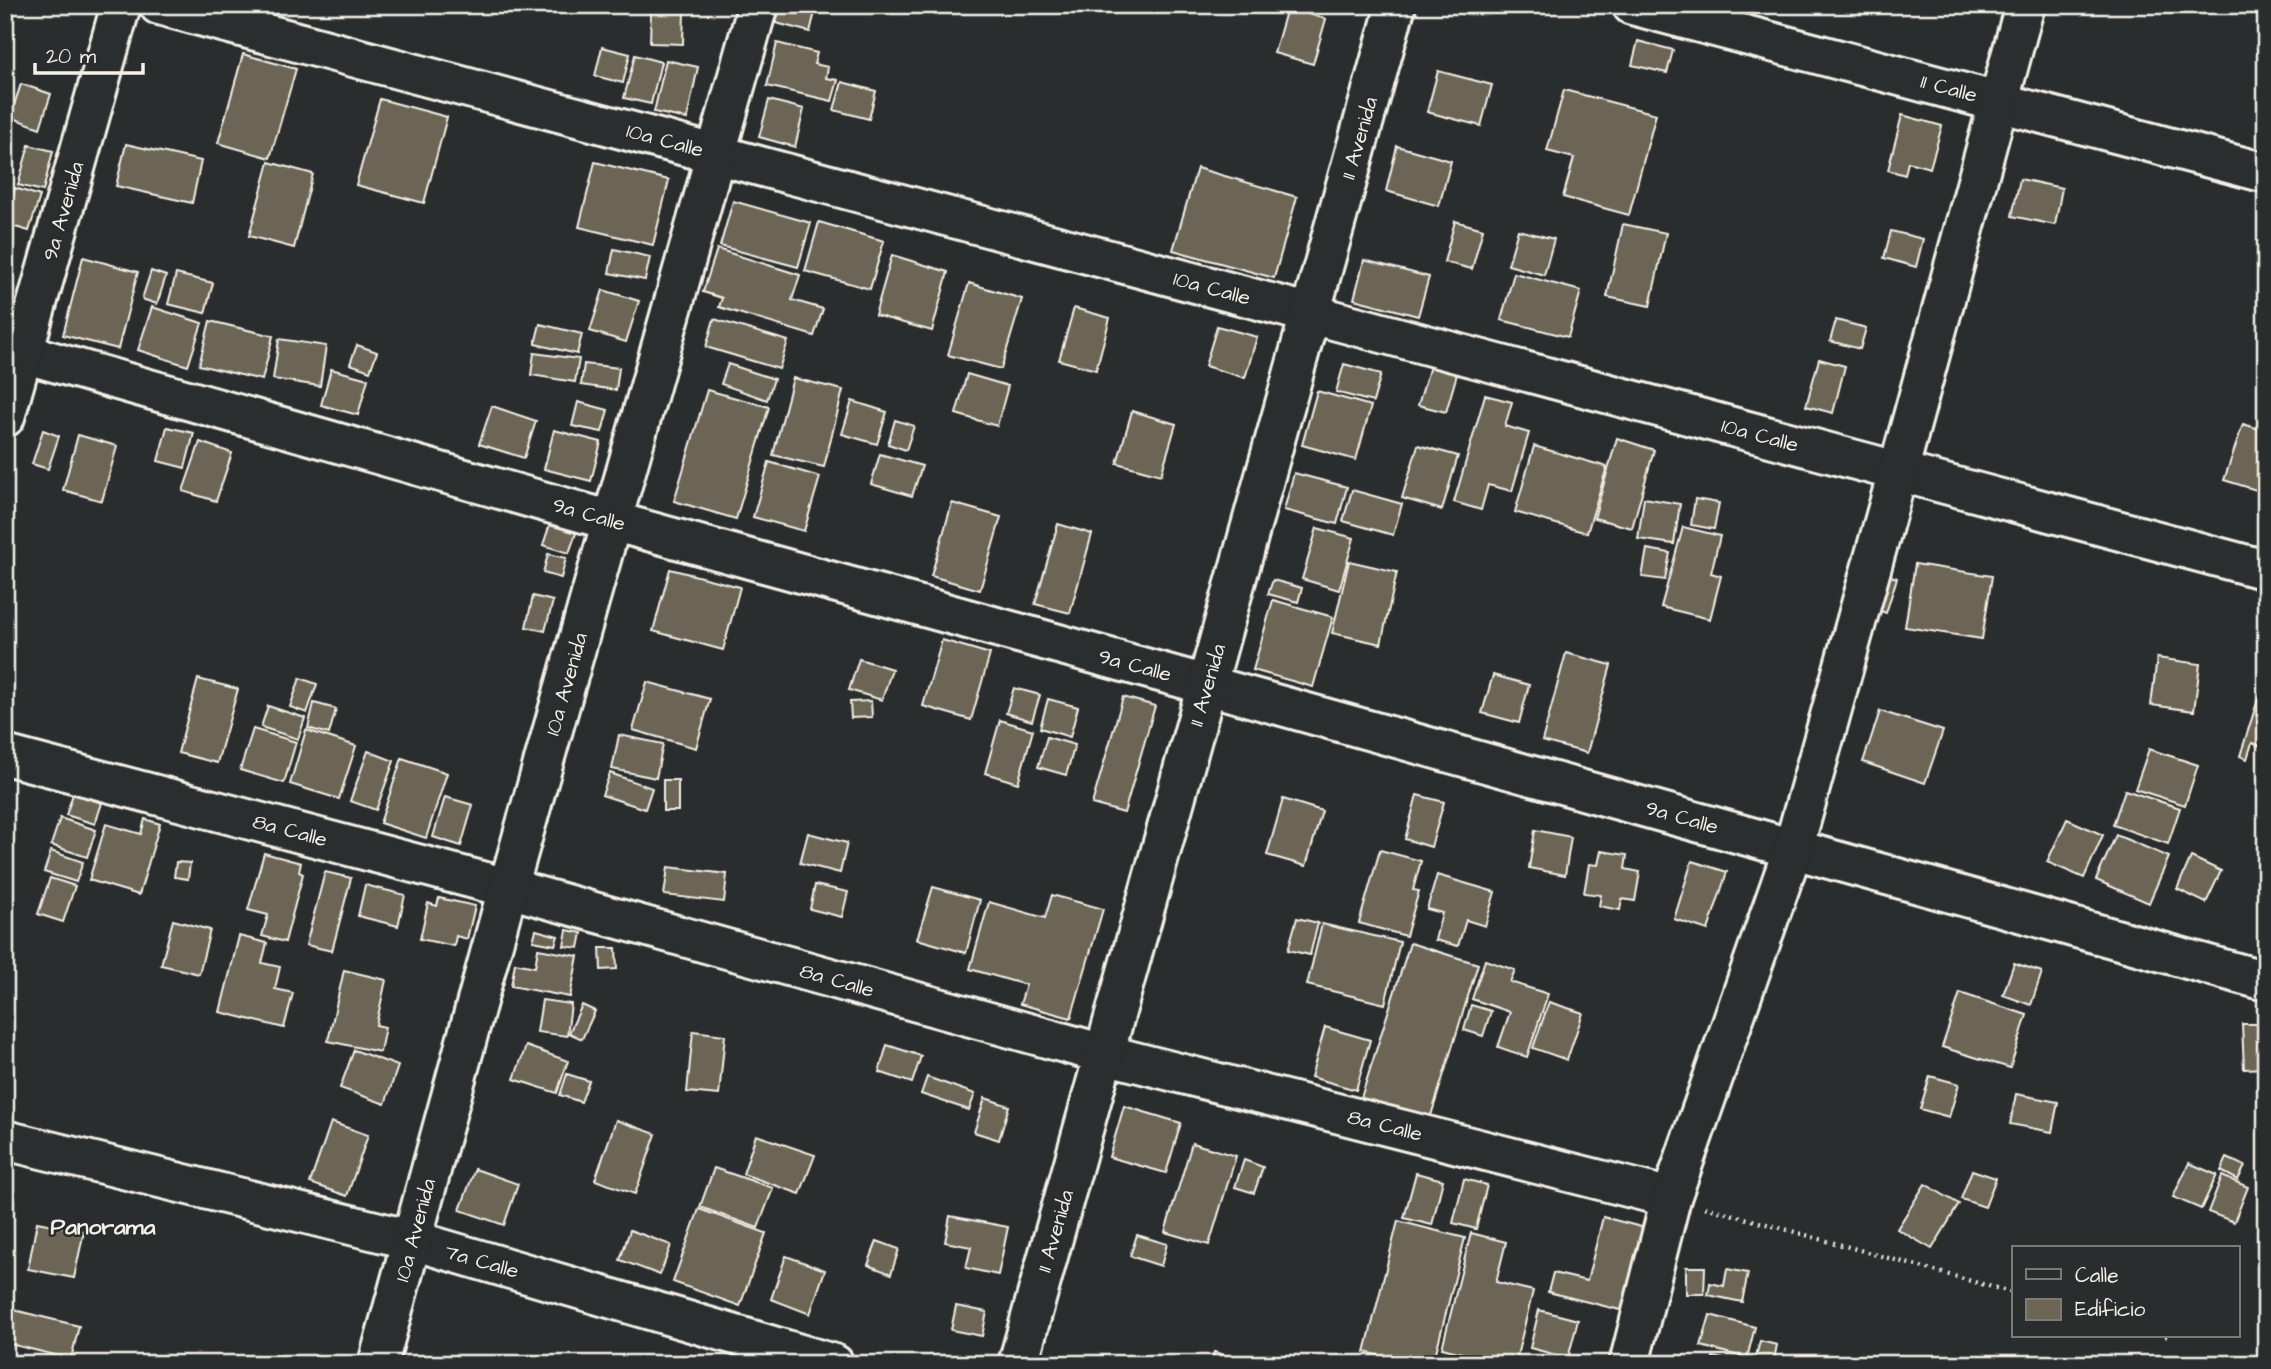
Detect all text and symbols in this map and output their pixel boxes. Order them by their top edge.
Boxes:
scale bar [35,32,144,76]
text: 20 m [46,42,97,71]
street label: 11 Calle [1917,67,1980,110]
street label: 11 Avenida [1334,93,1385,183]
street label: 10a Calle [623,116,707,165]
street label: 9a Avenida [35,158,92,264]
street label: 10a Calle [1170,264,1254,313]
street label: 10a Calle [1718,411,1802,460]
street label: 9a Calle [549,490,629,539]
street label: 10a Avenida [538,629,595,739]
street label: 11 Avenida [1182,640,1233,730]
street label: 9a Calle [1095,642,1175,689]
street label: 9a Calle [1642,793,1722,842]
street label: 8a Calle [249,807,330,854]
street label: 8a Calle [796,956,877,1005]
street label: 8a Calle [1344,1102,1425,1149]
street label: 10a Avenida [388,1175,443,1285]
street label: 11 Avenida [1030,1186,1081,1276]
district label: Panorama [51,1211,156,1243]
street label: 7a Calle [442,1237,522,1286]
legend [2012,1246,2240,1338]
text: Calle [2075,1261,2119,1290]
text: Edificio [2075,1295,2145,1324]

